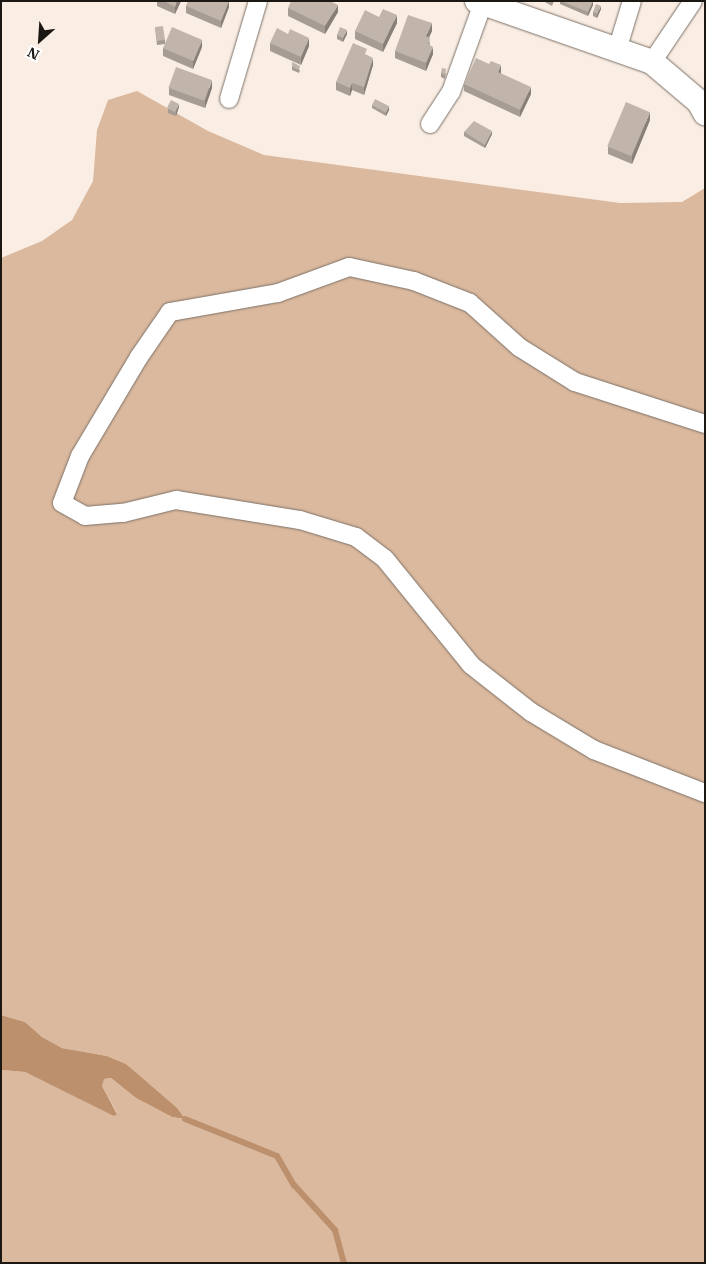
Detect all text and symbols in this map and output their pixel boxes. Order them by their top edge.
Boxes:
north arrow [15,15,65,65]
text: N [25,43,42,64]

